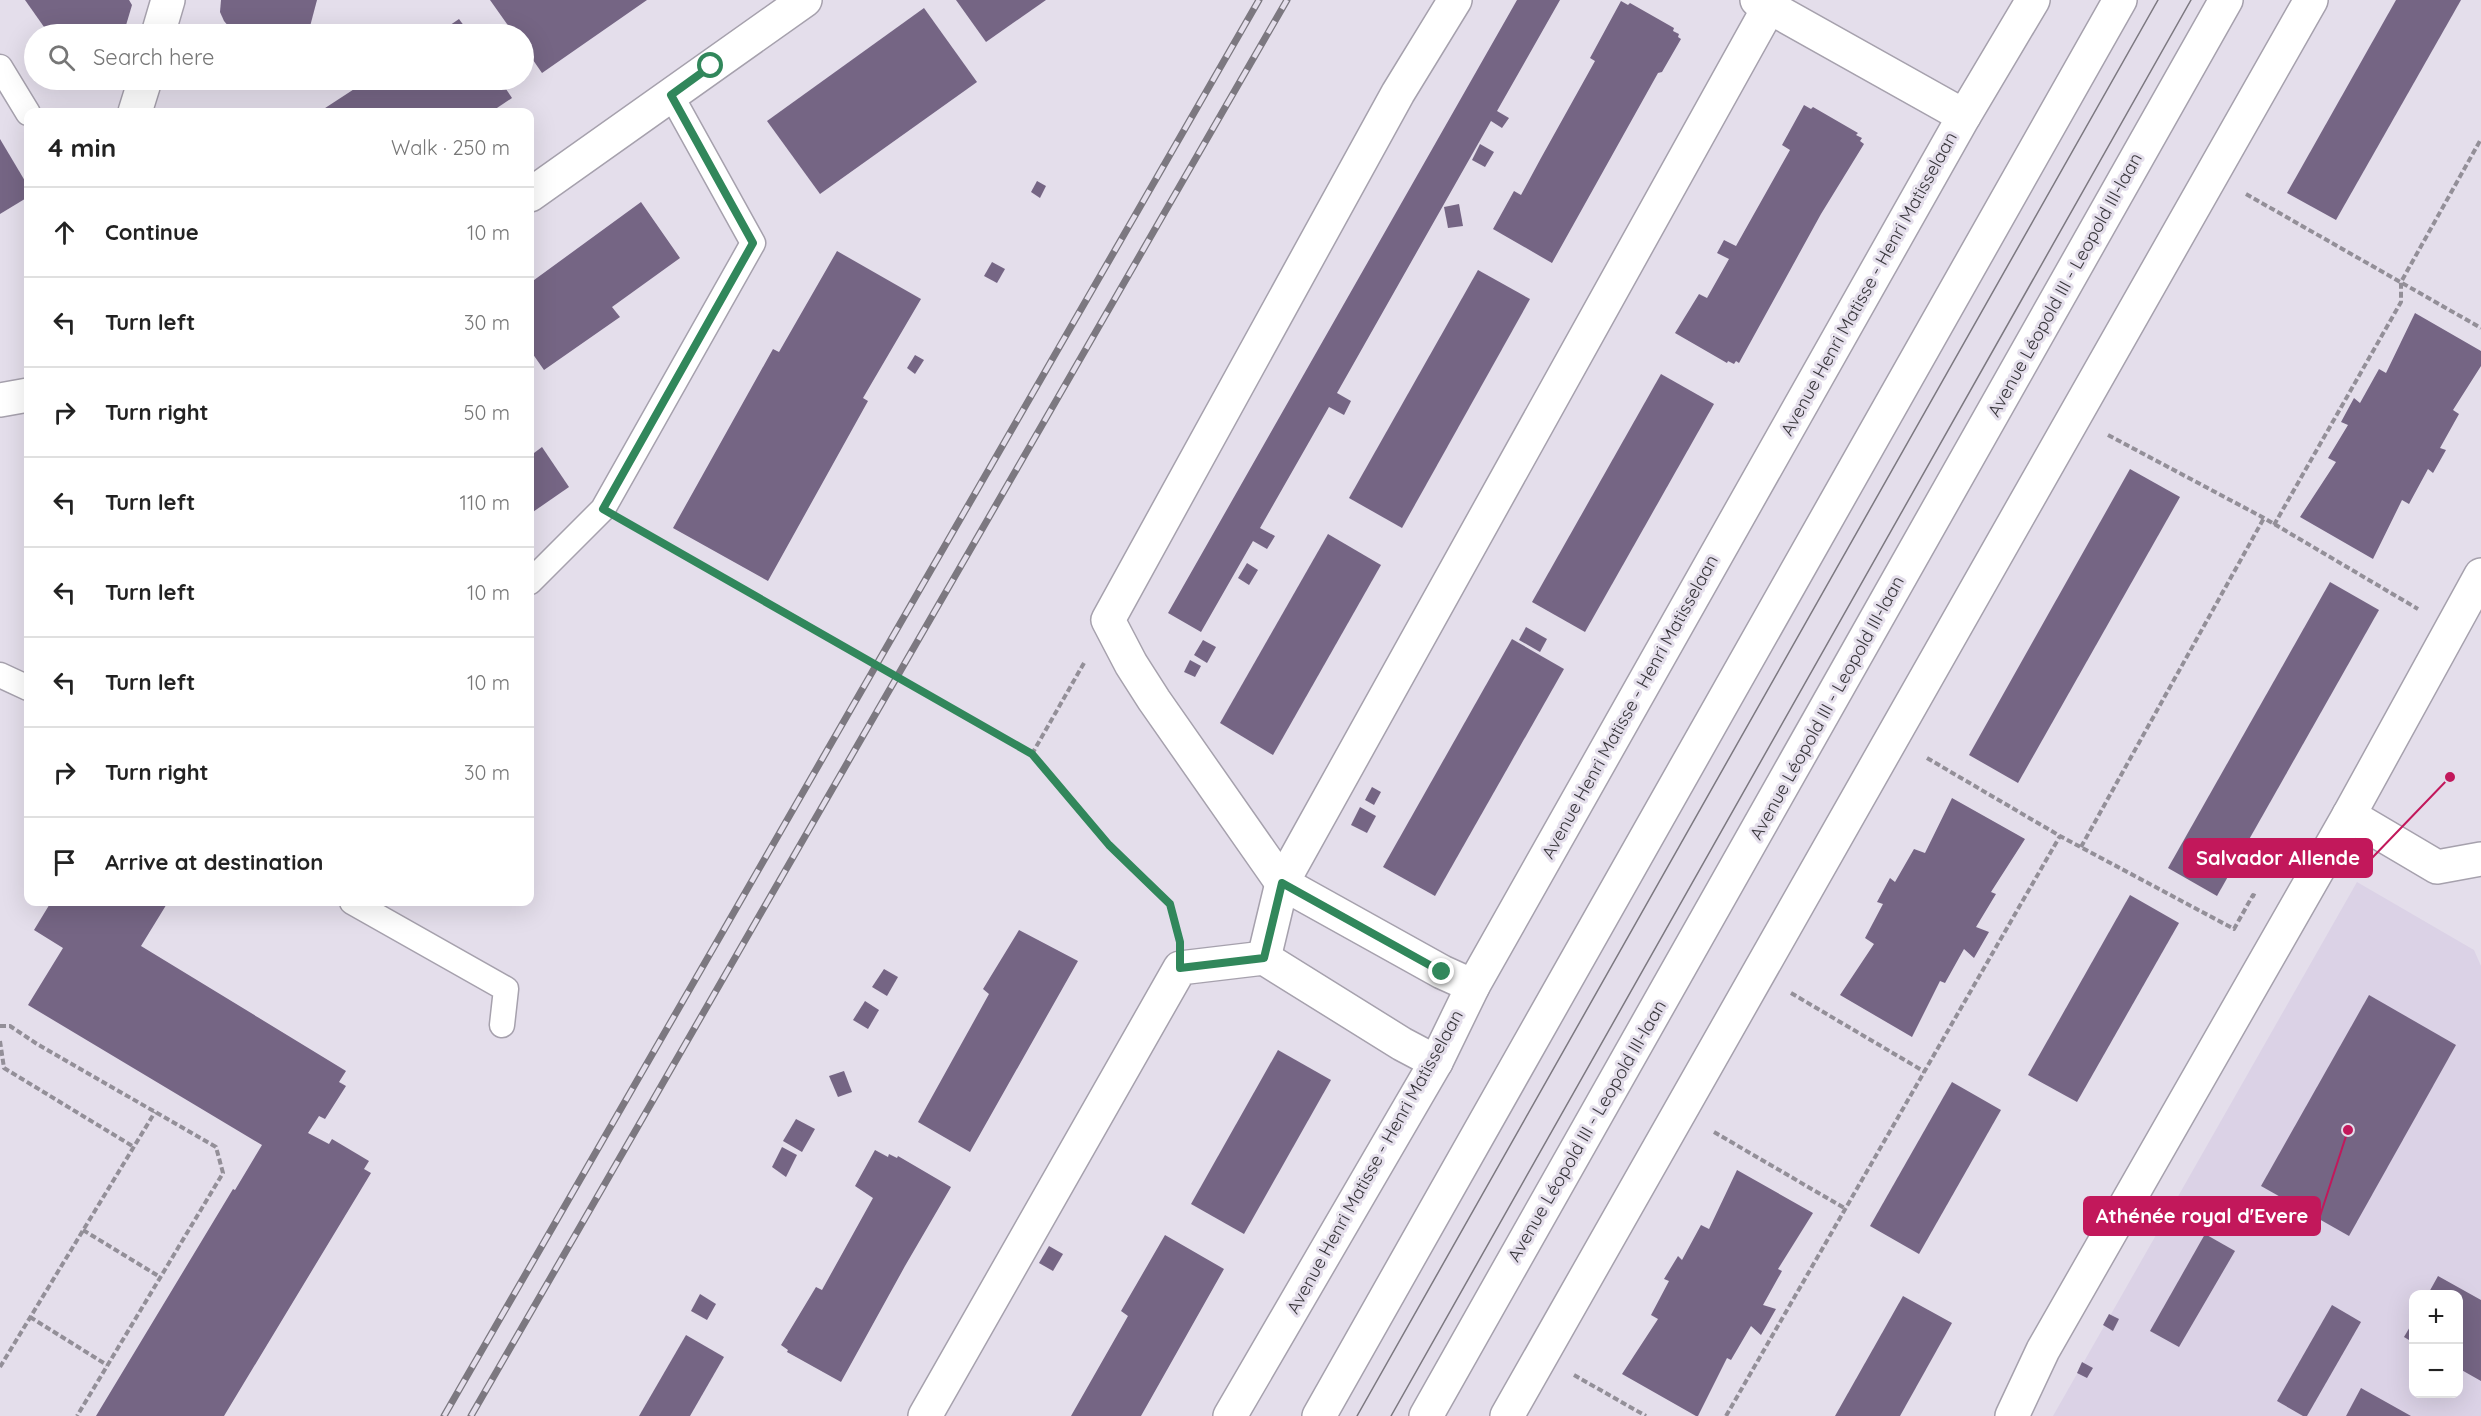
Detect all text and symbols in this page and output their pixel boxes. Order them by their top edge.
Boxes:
search box [24,24,534,90]
icon: search [45,41,78,74]
text: Search here [93,43,214,71]
route start [697,52,723,78]
street label: Avenue Henri Matisse - Henri Matisselaan [1775,128,1962,440]
text: 4 min [48,131,116,164]
text: Walk · 250 m [391,135,510,160]
street label: Avenue Léopold III - Leopold III-laan [1982,149,2147,421]
icon: ahead [48,216,81,249]
text: Continue [105,218,199,246]
text: 10 m [467,220,510,245]
icon: left [48,306,81,339]
text: Turn left [105,308,195,336]
text: 30 m [464,310,510,335]
icon: right [48,396,81,429]
text: Turn right [105,398,209,426]
text: 50 m [464,400,510,425]
icon: left [48,486,81,519]
text: Turn left [105,488,195,516]
text: 110 m [460,490,510,515]
street label: Avenue Henri Matisse - Henri Matisselaan [1536,551,1723,863]
street label: Avenue Léopold III - Leopold III-laan [1744,572,1909,844]
icon: left [48,576,81,609]
text: Turn left [105,578,195,606]
text: 10 m [467,580,510,605]
icon: left [48,666,81,699]
text: Turn left [105,668,195,696]
text: 10 m [467,670,510,695]
icon: right [48,756,81,789]
text: Turn right [105,758,209,786]
text: 30 m [464,760,510,785]
callout: Salvador Allende [2184,839,2372,877]
text: Salvador Allende [2196,845,2360,870]
icon: arrive [48,846,81,879]
text: Arrive at destination [105,848,323,876]
route end [1428,958,1454,984]
street label: Avenue Léopold III - Leopold III-laan [1502,996,1671,1266]
street label: Avenue Henri Matisse - Henri Matisselaan [1281,1006,1468,1318]
callout: Athénée royal d'Evere [2084,1197,2320,1235]
text: Athénée royal d'Evere [2096,1203,2308,1228]
map controls [2409,1290,2463,1398]
button: + [2409,1290,2463,1344]
button: − [2409,1344,2463,1398]

